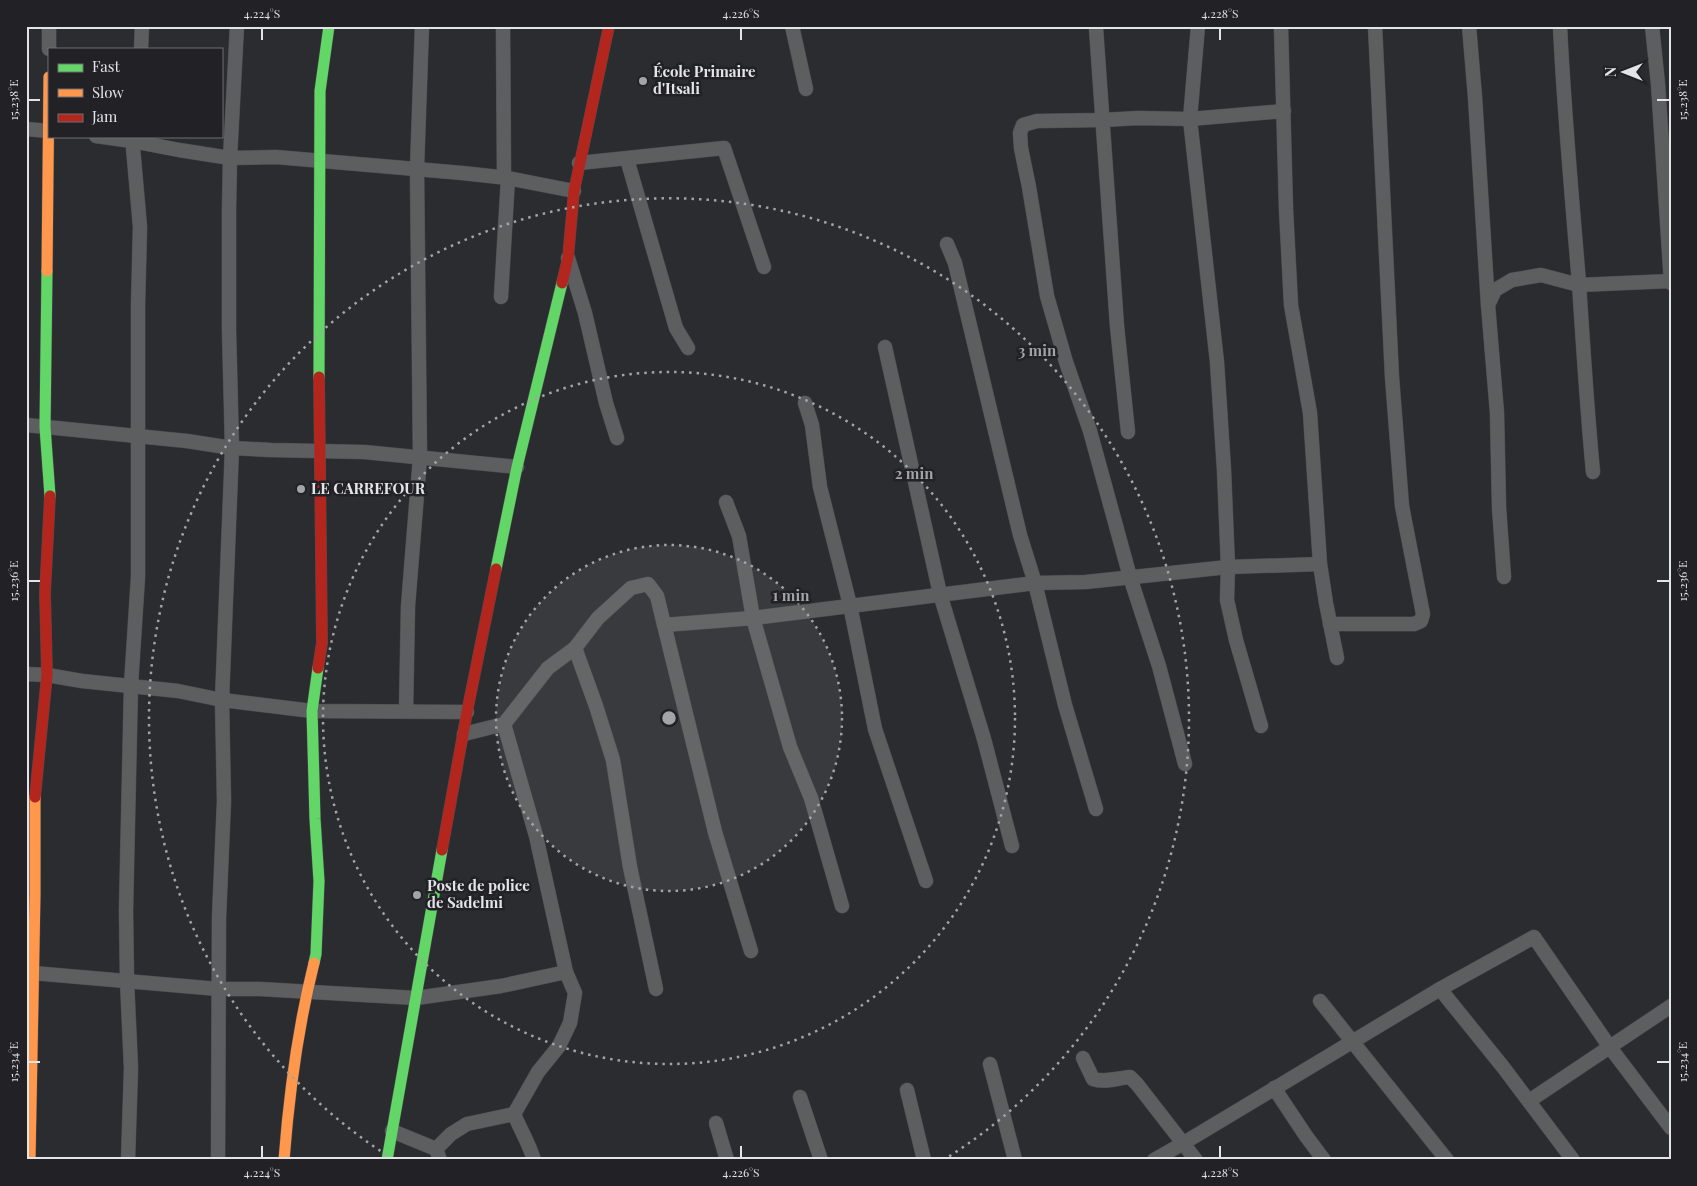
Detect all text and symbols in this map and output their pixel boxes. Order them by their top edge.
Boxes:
text: 4.224°S [244,5,280,21]
text: 4.226°S [722,5,760,21]
text: 4.228°S [1201,5,1239,21]
legend [48,48,222,138]
north arrow [1600,48,1650,98]
text: Fast [92,56,121,76]
place label: École Primaire d'Itsali [653,61,756,98]
text: N [1601,67,1620,77]
marker: École Primaire d'Itsali [637,75,649,87]
text: 15.238°E [5,79,21,121]
text: 15.238°E [1674,79,1690,121]
text: Slow [92,82,124,102]
text: Jam [91,106,118,126]
text: 3 min [1018,340,1057,360]
text: 2 min [895,463,934,483]
place label: LE CARREFOUR [311,478,426,498]
marker: LE CARREFOUR [295,483,307,495]
text: 15.236°E [5,561,21,601]
text: 15.236°E [1674,561,1690,601]
text: 1 min [773,585,810,605]
centre of rings [660,709,678,727]
place label: Poste de police de Sadelmi [427,875,530,912]
marker: Poste de police de Sadelmi [411,889,423,901]
text: 15.234°E [5,1042,21,1082]
text: 15.234°E [1674,1042,1690,1082]
text: 4.224°S [244,1164,280,1180]
text: 4.226°S [722,1164,760,1180]
text: 4.228°S [1201,1164,1239,1180]

